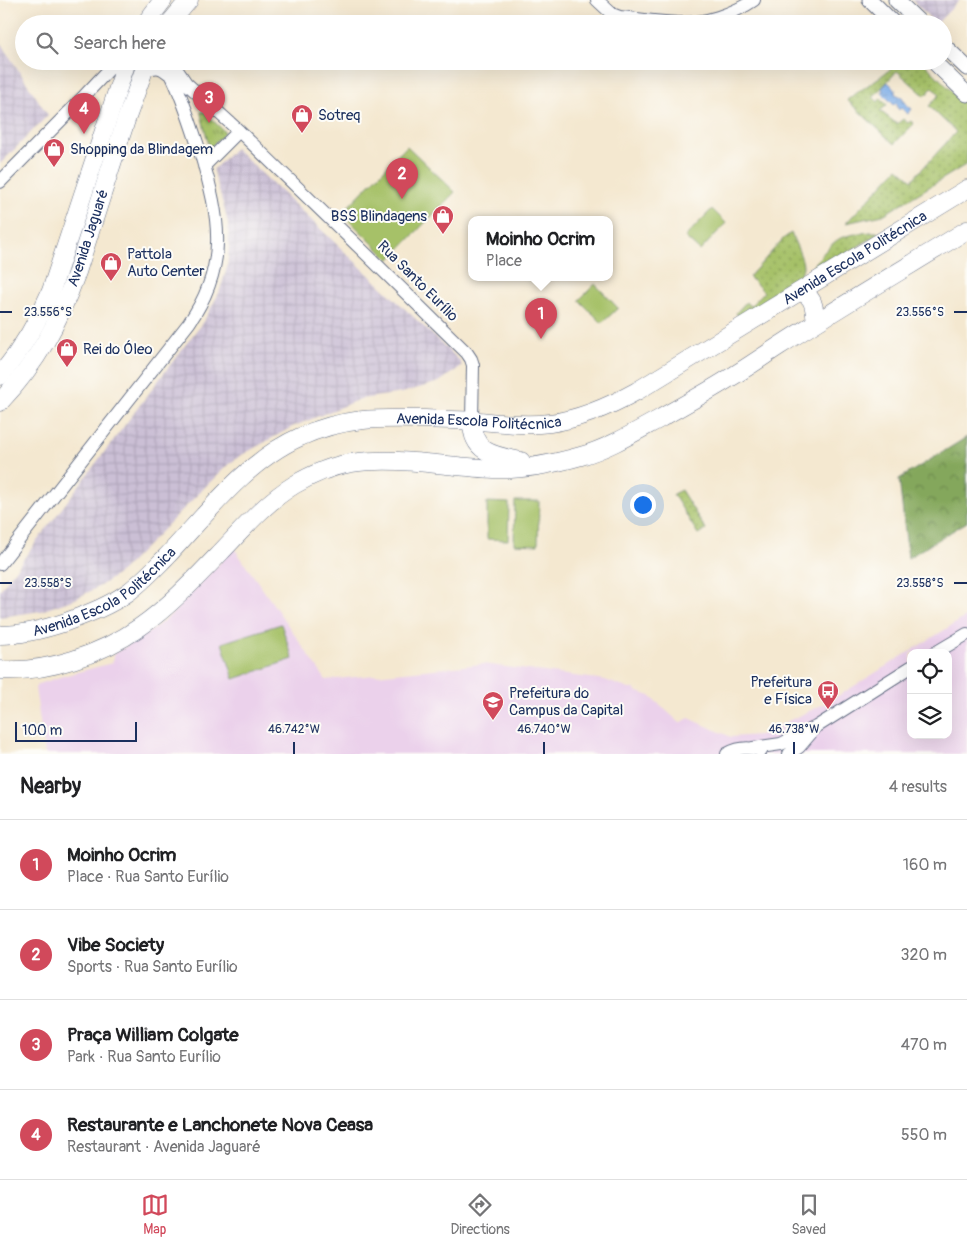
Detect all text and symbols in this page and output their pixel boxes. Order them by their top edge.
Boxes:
search box [15,15,952,70]
icon: search [33,29,61,57]
text: Search here [73,31,166,55]
pin: 3 [193,82,225,123]
pin: 4 [68,93,100,134]
shop icon: Sotreq [290,103,314,134]
place label: Sotreq [318,106,360,125]
shop icon: Shopping da Blindagem [42,137,66,168]
place label: Shopping da Blindagem [70,140,213,159]
pin: 2 [386,158,418,199]
street label: Avenida Jaguaré [63,187,113,290]
shop icon: BSS Blindagens [431,204,455,235]
place label: BSS Blindagens [331,207,427,226]
street label: Avenida Escola Politécnica [779,207,931,309]
popup [468,216,613,281]
text: Moinho Ocrim [486,227,595,251]
street label: Rua Santo Eurílio [373,237,462,326]
place label: Pattola Auto Center [127,245,205,281]
shop icon: Pattola Auto Center [99,251,123,282]
text: Place [486,251,522,271]
pin: 1 [525,298,557,339]
text: 23.556°S [24,305,72,320]
text: 23.556°S [896,305,944,320]
shop icon: Rei do Óleo [55,337,79,368]
place label: Rei do Óleo [83,340,153,359]
street label: Avenida Escola Politécnica [396,410,563,434]
your location [630,492,656,518]
street label: Avenida Escola Politécnica [31,543,180,641]
text: 23.558°S [25,576,71,591]
text: 23.558°S [897,576,943,591]
map controls [907,649,952,739]
button: locate [907,649,952,694]
place label: Prefeitura e Física [750,673,812,709]
bus stop icon: Prefeitura e Física [816,679,840,710]
place label: Prefeitura do Campus da Capital [509,684,623,720]
school or university icon: Prefeitura do Campus da Capital [481,690,505,721]
button: layers [907,694,952,739]
scale bar [15,719,138,742]
text: 100 m [22,722,62,739]
text: 46.742°W [268,722,320,737]
text: 46.740°W [517,722,571,737]
text: 46.738°W [768,722,820,737]
text: Nearby [20,773,81,800]
text: 4 results [889,777,947,797]
text: Moinho Ocrim [67,843,176,867]
text: 1 [33,855,39,875]
text: 160 m [903,855,947,875]
text: Place · Rua Santo Eurílio [67,867,229,887]
text: Vibe Society [67,933,164,957]
text: 2 [32,945,40,965]
text: 320 m [901,945,947,965]
text: Sports · Rua Santo Eurílio [67,957,238,977]
text: Praça William Colgate [67,1023,239,1047]
text: 3 [32,1035,40,1055]
text: 470 m [901,1035,947,1055]
text: Park · Rua Santo Eurílio [67,1047,221,1067]
text: Restaurante e Lanchonete Nova Ceasa [67,1113,373,1137]
text: 4 [31,1125,41,1145]
text: 550 m [901,1125,947,1145]
text: Restaurant · Avenida Jaguaré [67,1137,261,1157]
tab: Map [141,1191,169,1238]
tab: Directions [450,1191,510,1238]
tab: Saved [791,1191,826,1238]

